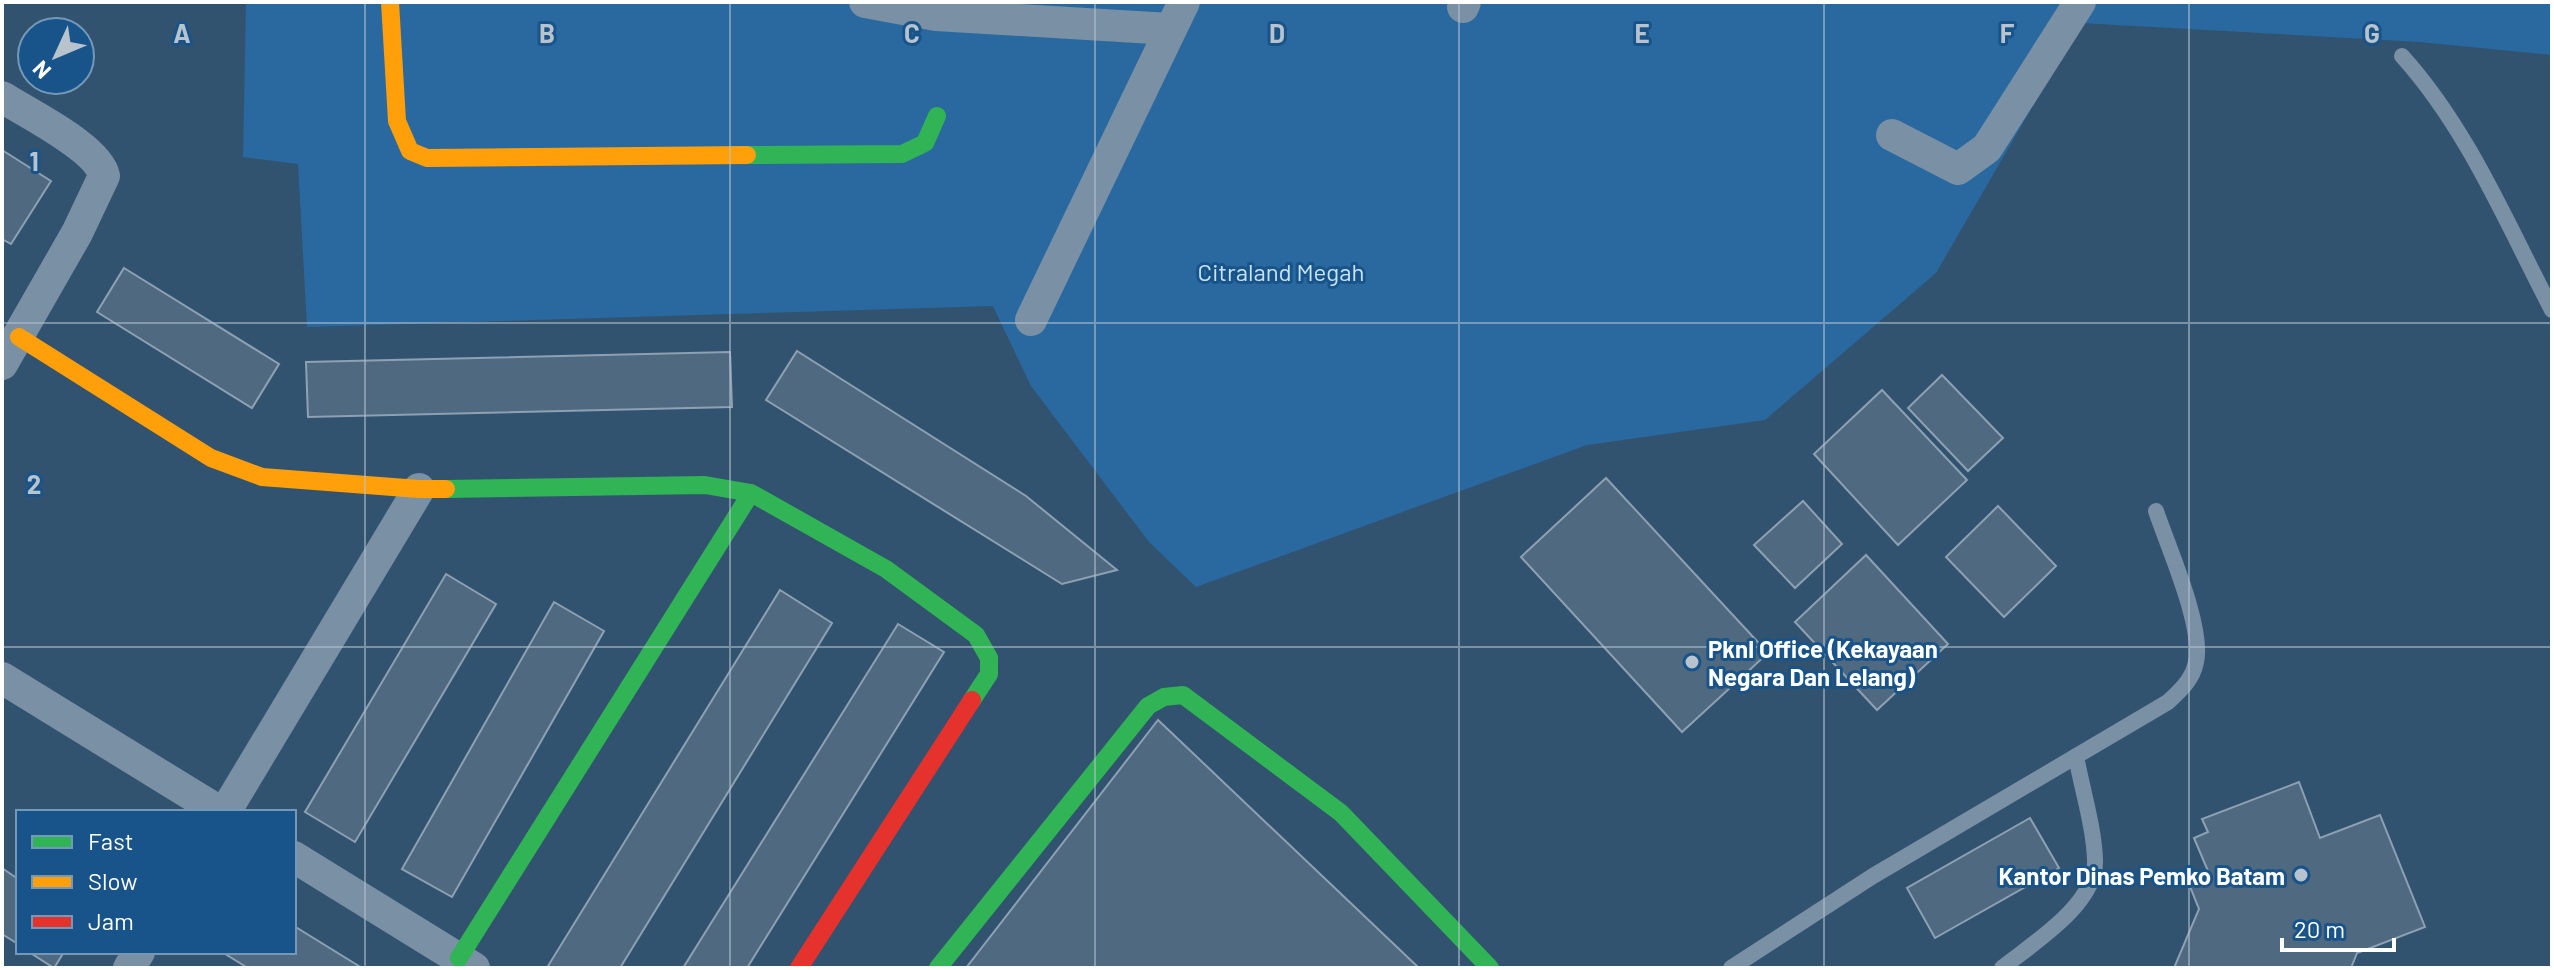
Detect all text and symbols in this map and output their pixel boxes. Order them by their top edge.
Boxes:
north arrow [16,16,96,96]
text: A [173,17,191,48]
text: B [539,17,555,48]
text: C [904,17,920,48]
text: D [1269,17,1285,48]
text: E [1634,17,1650,48]
text: F [2000,17,2015,48]
text: G [2364,17,2380,48]
text: N [26,56,55,85]
text: 1 [29,145,39,176]
park label: Citraland Megah [1198,257,1364,286]
text: 2 [27,468,41,499]
place label: Pknl Office (Kekayaan Negara Dan Lelang) [1708,634,1938,691]
marker: Pknl Office (Kekayaan Negara Dan Lelang) [1683,653,1701,671]
legend [16,810,296,954]
text: Fast [88,826,133,855]
place label: Kantor Dinas Pemko Batam [1999,861,2285,890]
text: Slow [88,866,137,895]
marker: Kantor Dinas Pemko Batam [2292,866,2310,884]
scale bar [2282,902,2394,952]
text: Jam [88,906,134,935]
text: 20 m [2294,914,2345,943]

